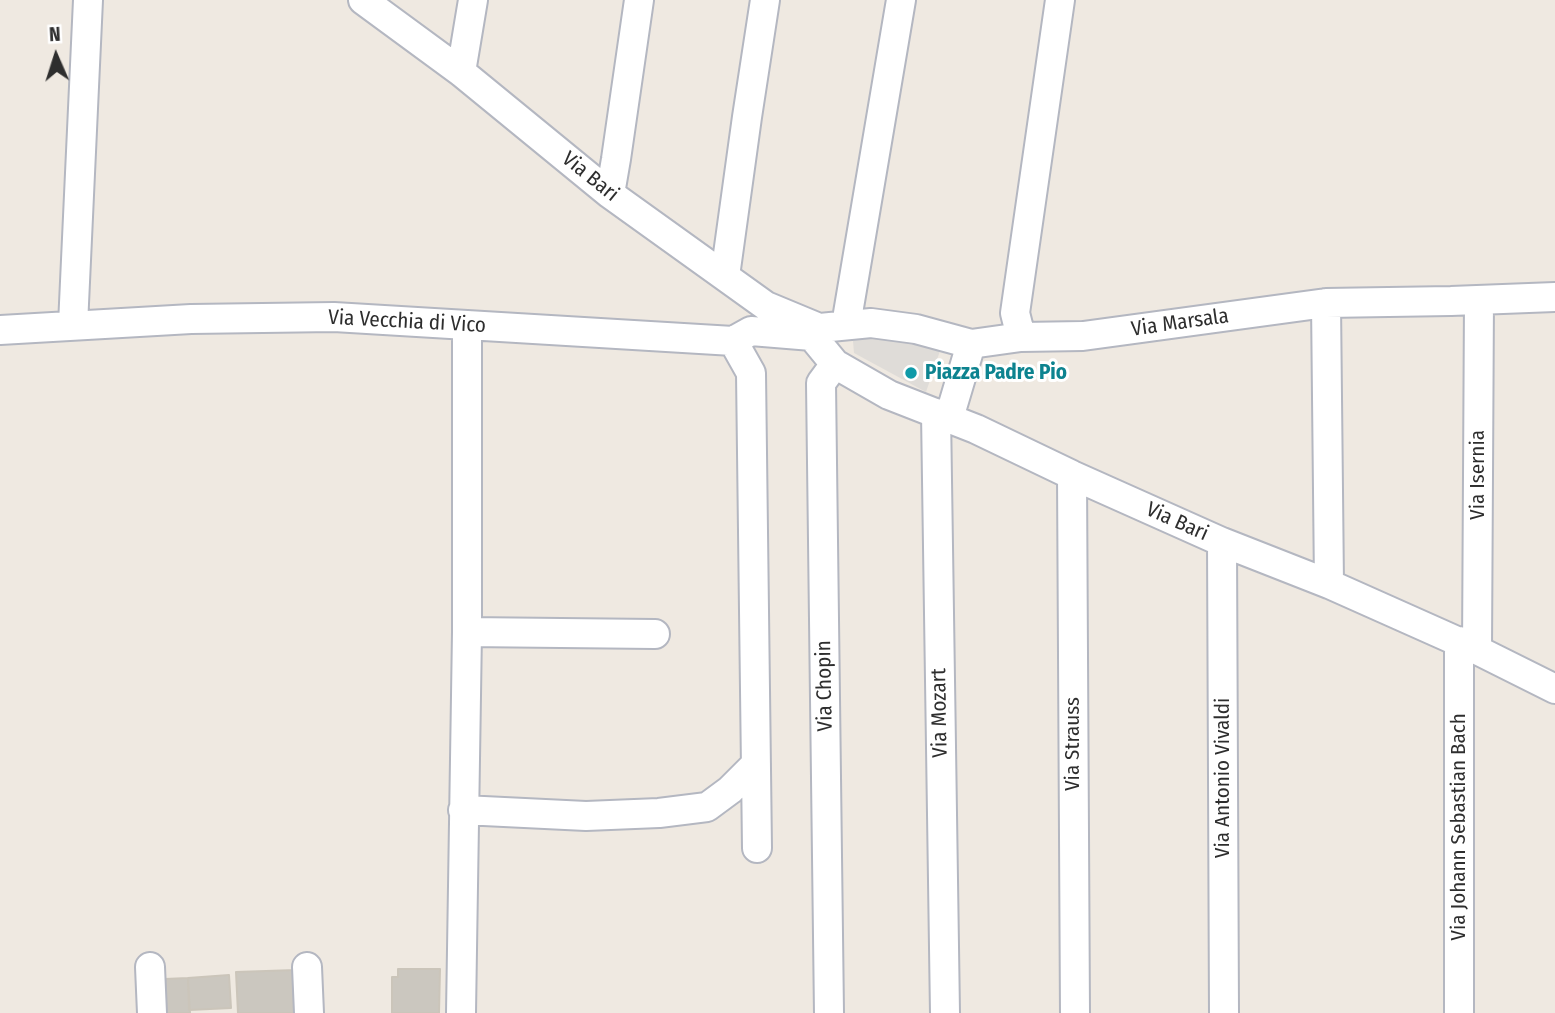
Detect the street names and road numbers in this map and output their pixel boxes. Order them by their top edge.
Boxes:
street label: Via Bari [557,147,623,207]
street label: Via Marsala [1130,304,1230,342]
street label: Via Vecchia di Vico [327,305,487,339]
street label: Via Isernia [1465,430,1491,520]
street label: Via Bari [1142,497,1212,547]
street label: Via Chopin [812,640,838,732]
street label: Via Mozart [927,668,953,758]
street label: Via Strauss [1060,697,1086,791]
street label: Via Antonio Vivaldi [1210,698,1236,858]
street label: Via Johann Sebastian Bach [1446,713,1472,941]

